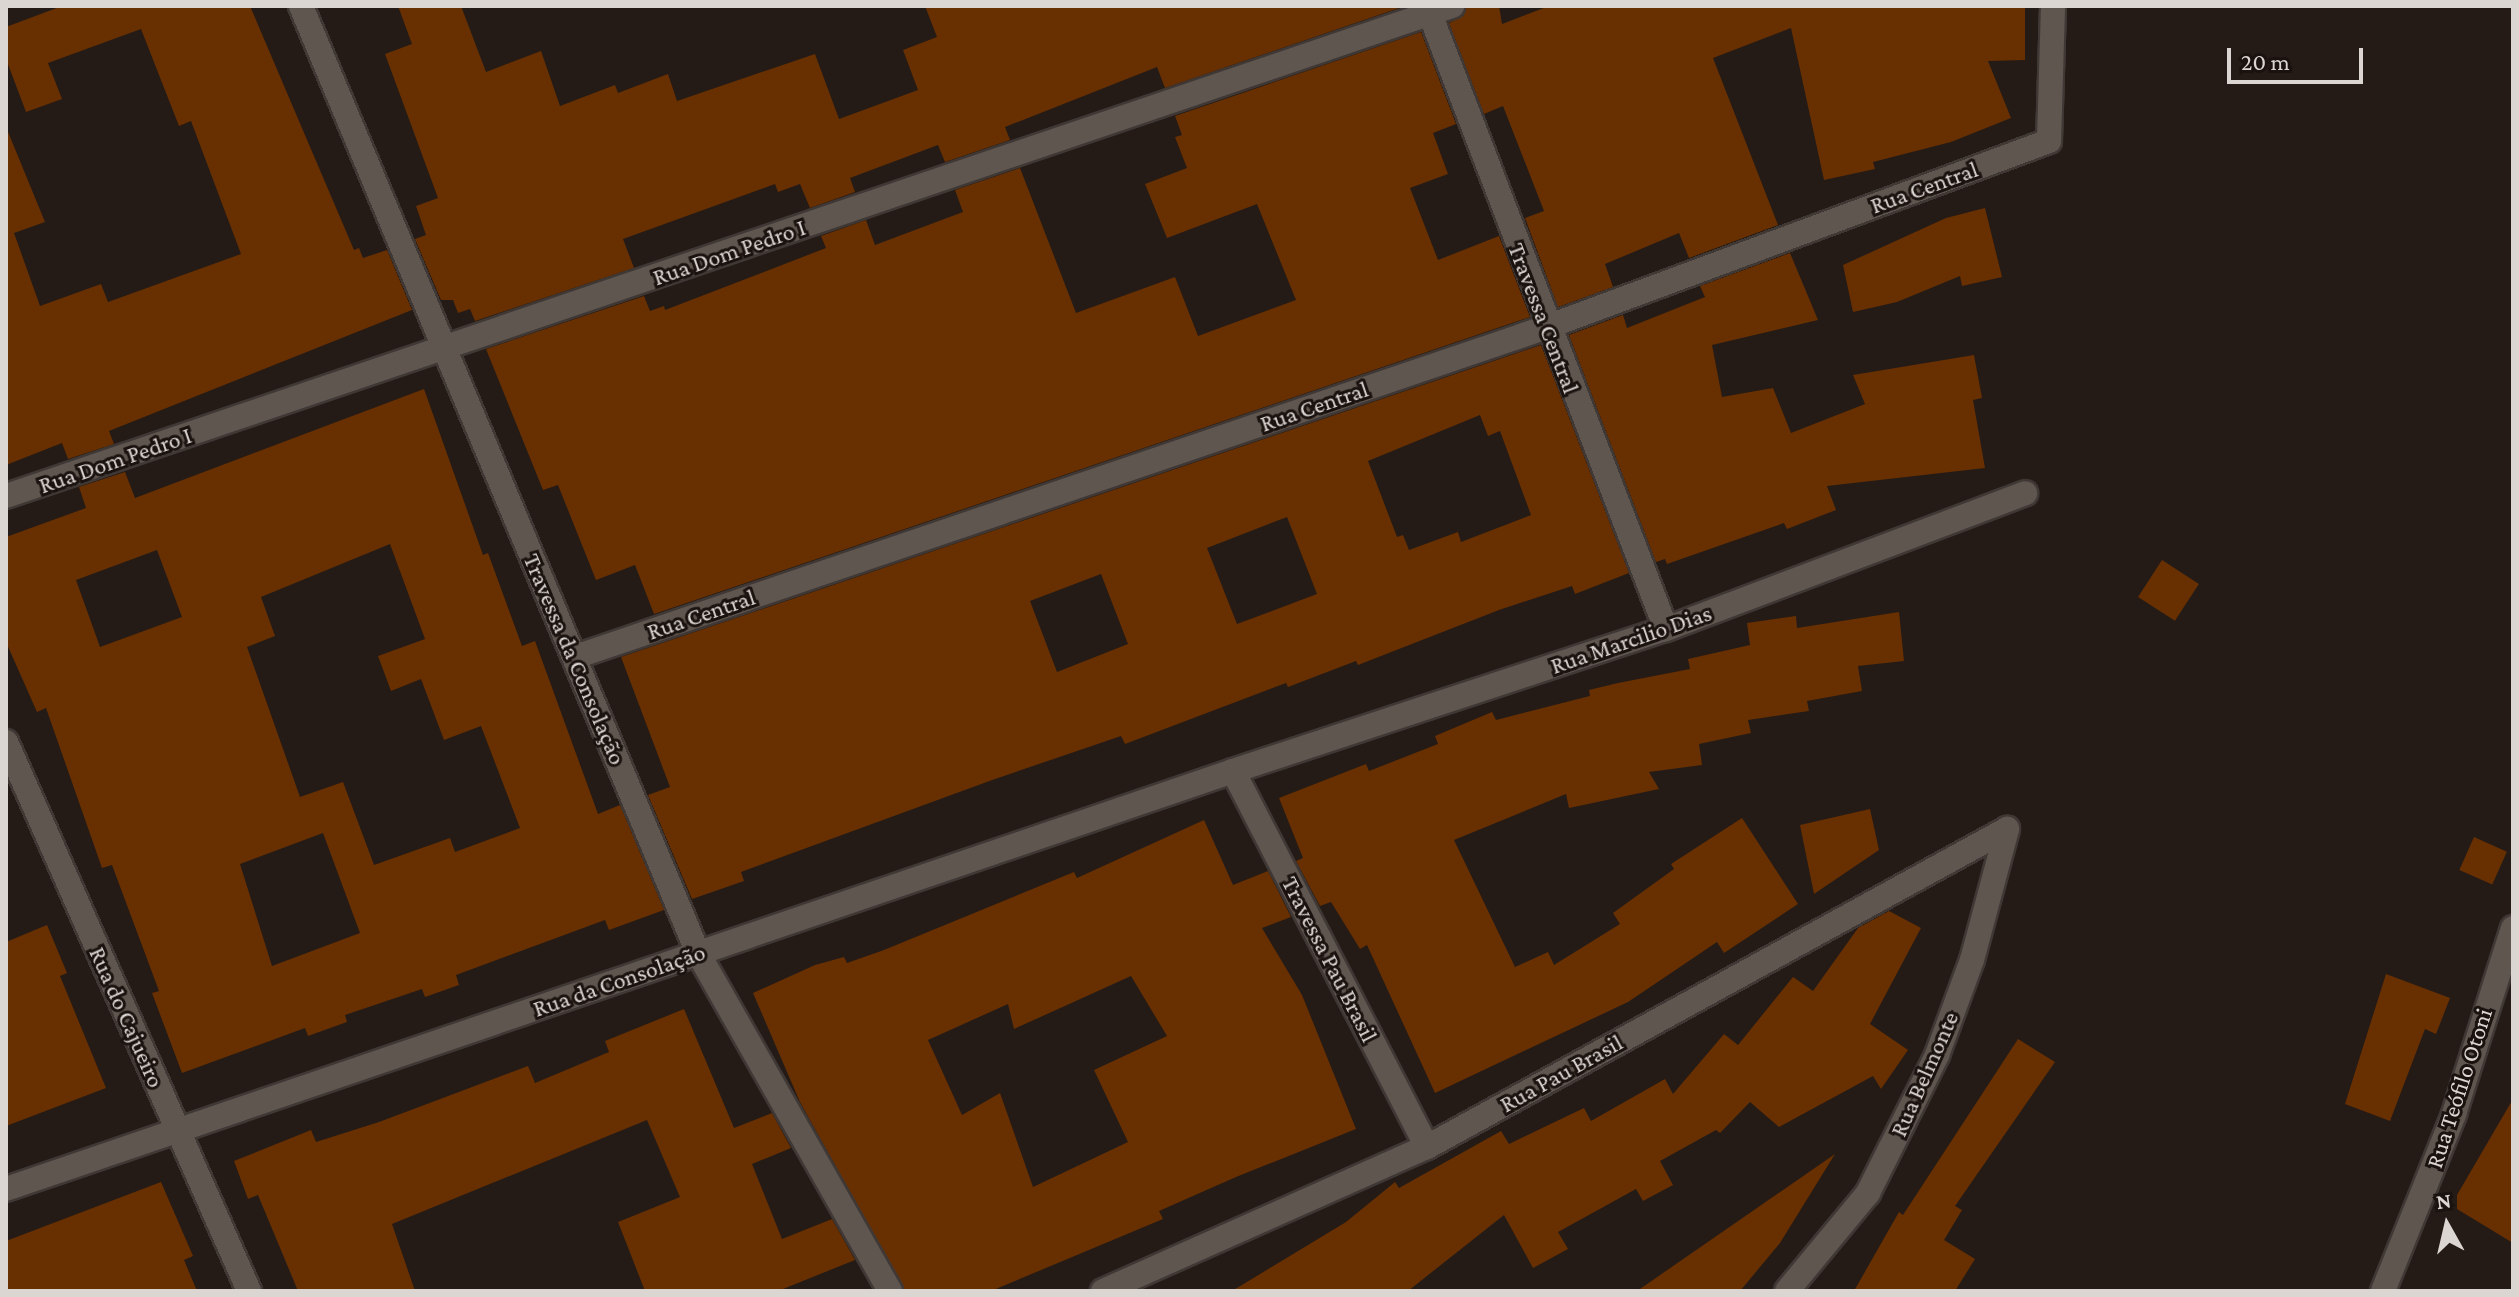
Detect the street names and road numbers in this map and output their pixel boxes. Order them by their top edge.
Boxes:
street label: Rua Central [1866,154,1982,220]
street label: Rua Dom Pedro I [649,212,809,292]
street label: Travessa Central [1502,239,1586,397]
street label: Rua Central [1256,374,1372,438]
street label: Rua Dom Pedro I [35,420,195,500]
street label: Travessa da Consolação [517,549,633,769]
street label: Rua Central [643,582,759,646]
street label: Rua Marcilio Dias [1547,598,1715,680]
street label: Travessa Pau Brasil [1276,871,1384,1047]
street label: Rua da Consolação [529,937,709,1023]
street label: Rua do Cajueiro [83,942,171,1092]
street label: Rua Teófilo Otoni [2420,1004,2498,1172]
street label: Rua Belmonte [1884,1007,1964,1141]
street label: Rua Pau Brasil [1495,1028,1627,1118]

